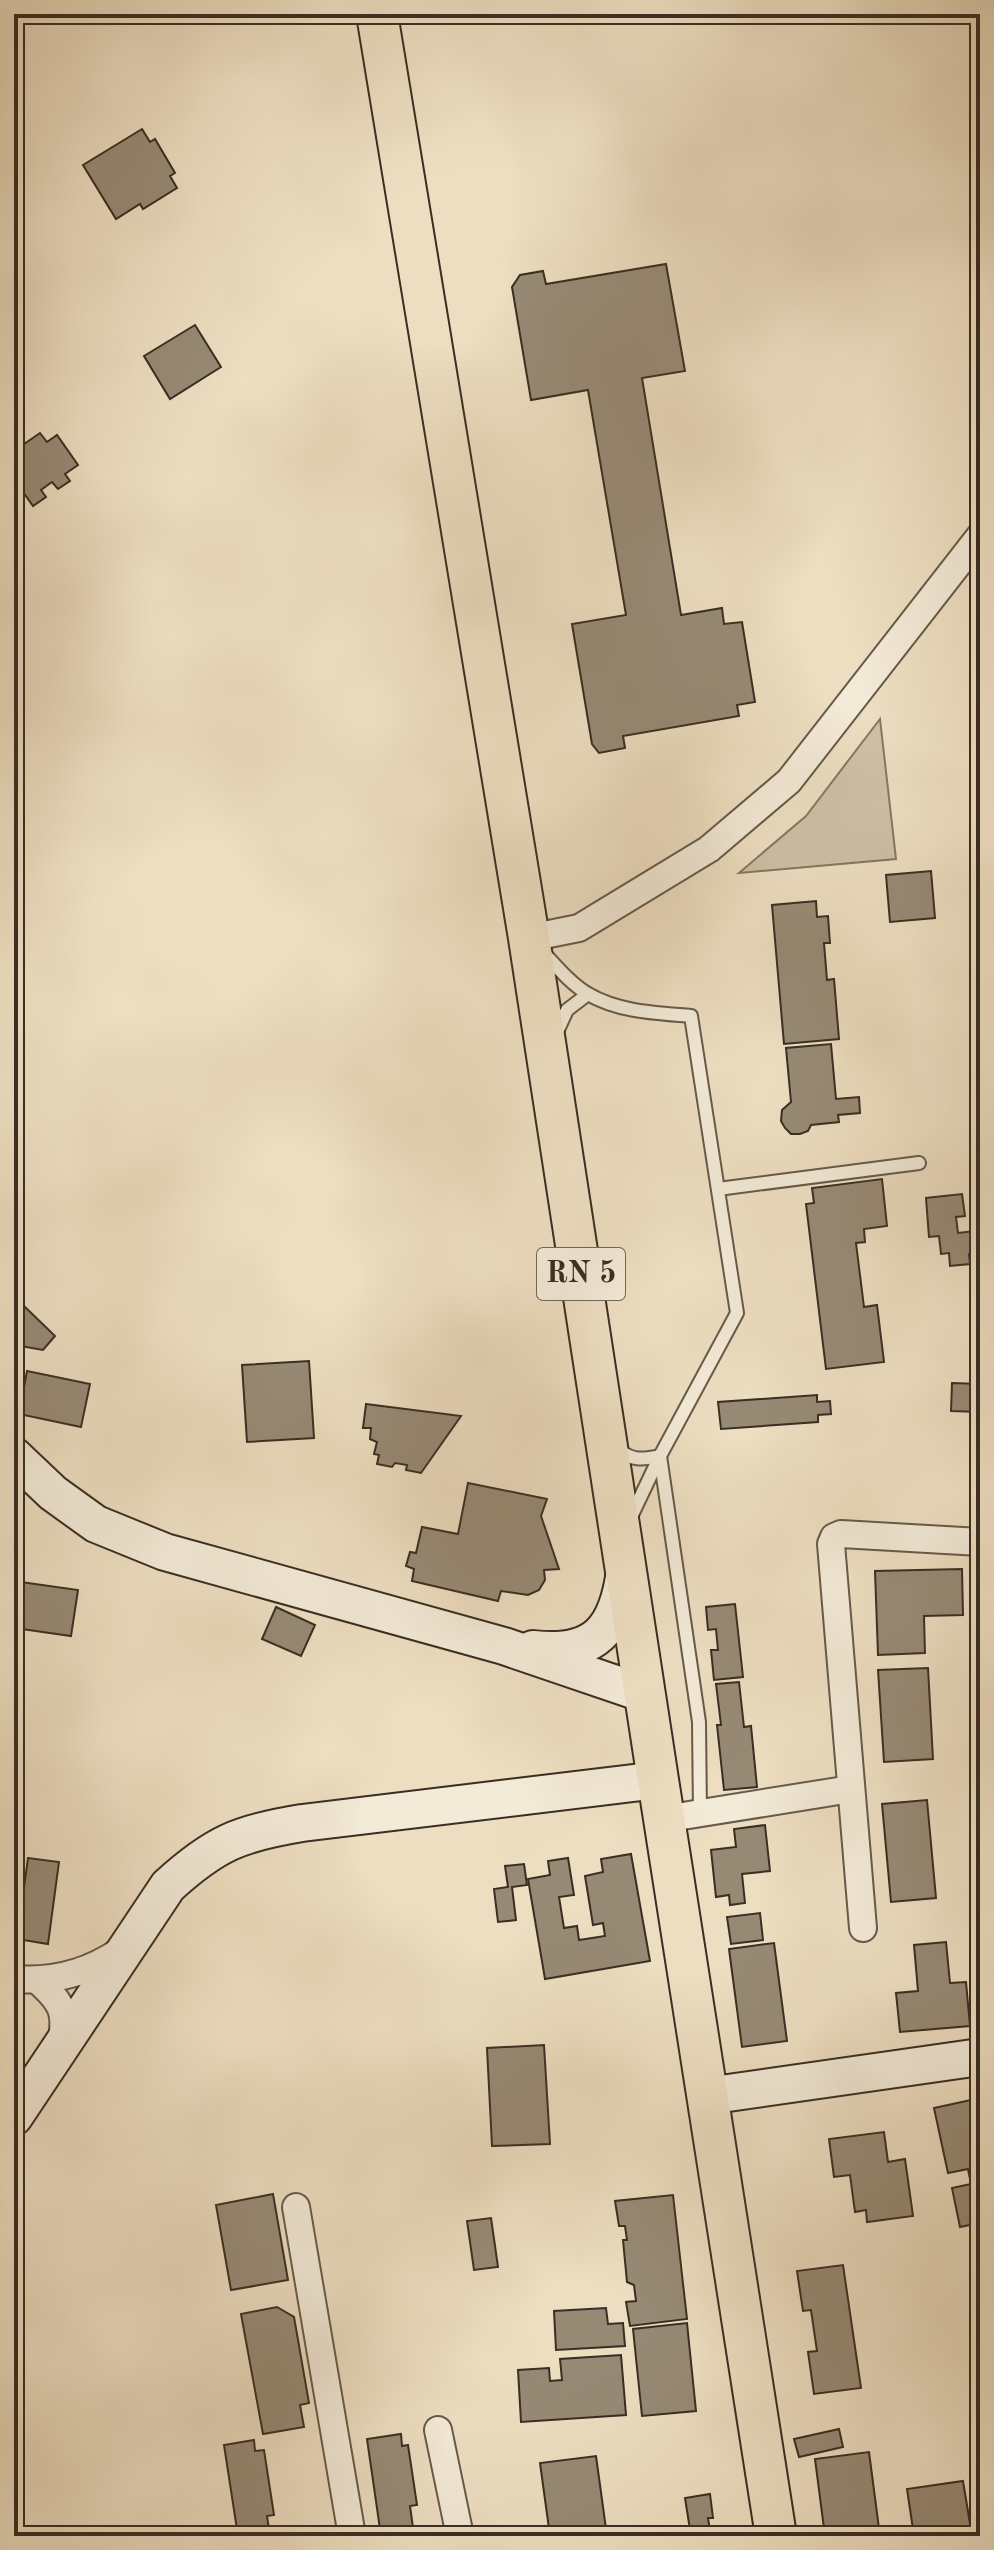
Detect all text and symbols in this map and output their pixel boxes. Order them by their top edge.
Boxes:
road number: RN 5 [537,1248,625,1300]

